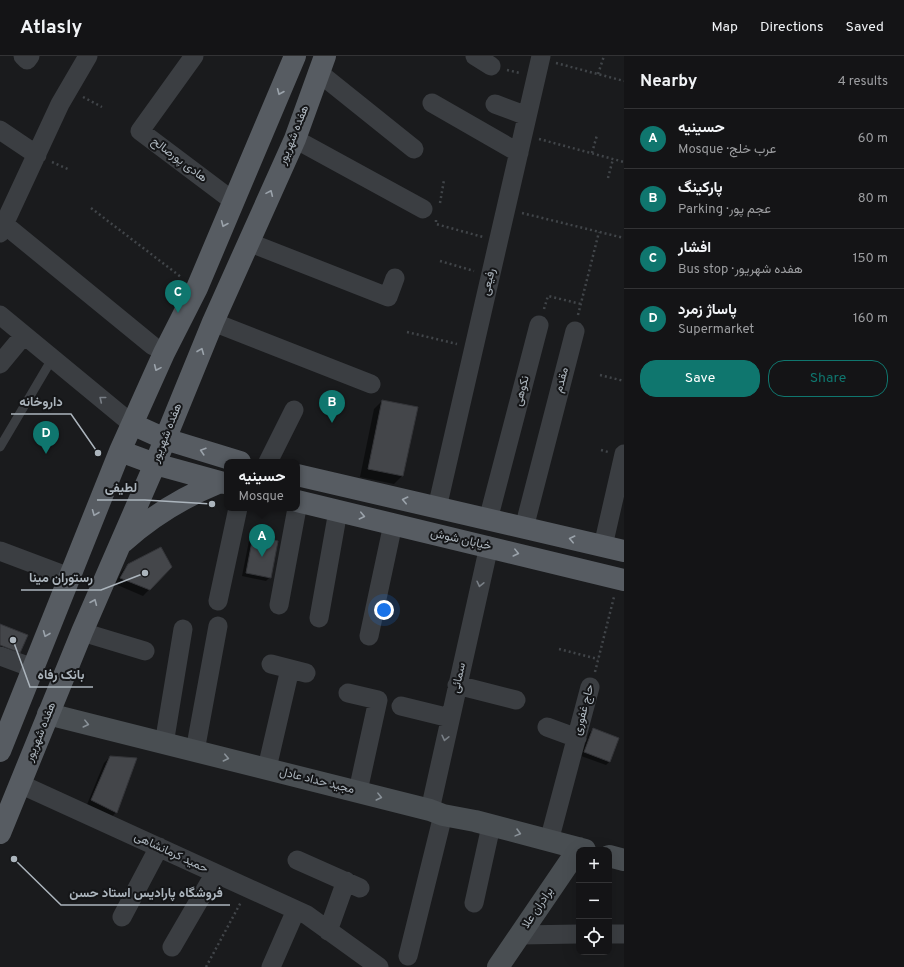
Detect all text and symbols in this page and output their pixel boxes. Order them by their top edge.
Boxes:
text: Atlasly [20,16,82,40]
text: Map [712,19,738,36]
text: Directions [760,19,824,36]
text: Saved [846,19,884,36]
text: Nearby [640,71,697,93]
text: 4 results [838,74,888,90]
one-way arrow [277,87,285,95]
street label: هفده شهریور [274,103,313,168]
text: حسینیه [678,119,725,138]
text: A [648,131,658,147]
text: 60 m [858,131,888,147]
street label: هادی پورصالح [148,134,210,186]
text: Mosque · عرب خلج [678,142,776,158]
text: پارکینگ [678,179,723,198]
one-way arrow [265,190,273,198]
text: B [649,191,657,207]
text: 80 m [858,191,888,207]
text: Parking · عجم پور [678,202,771,218]
one-way arrow [220,221,228,228]
text: افشار [678,239,711,258]
text: C [649,251,657,267]
text: 150 m [853,251,888,267]
text: Bus stop · هفده شهریور [678,262,803,278]
street label: رفیعی [478,267,500,297]
pin: C [165,280,191,313]
text: پاساژ زمرد [678,301,737,320]
text: D [648,311,658,327]
text: 160 m [853,311,888,327]
text: Supermarket [678,322,754,338]
one-way arrow [196,347,204,355]
button: Save [640,360,760,397]
button: Share [768,360,888,397]
one-way arrow [154,363,162,371]
street label: مقدم [551,365,573,395]
street label: نکوهی [510,374,534,408]
callout: داروخانه [11,389,71,414]
pin: B [319,390,345,423]
text: داروخانه [19,395,63,411]
one-way arrow [99,397,106,404]
street label: هفده شهریور [147,401,186,466]
pin: D [33,421,59,454]
one-way arrow [199,447,206,456]
popup [224,459,300,511]
text: حسینیه [239,468,285,487]
callout: لطیفی [97,475,145,500]
text: لطیفی [105,481,137,497]
text: Mosque [239,489,284,505]
one-way arrow [402,497,408,505]
one-way arrow [91,510,99,517]
one-way arrow [359,512,365,520]
pin: A [249,524,275,557]
street label: خیابان شوش [429,525,493,555]
one-way arrow [569,536,575,544]
one-way arrow [512,548,519,557]
callout: رستوران مینا [21,565,101,590]
text: رستوران مینا [29,571,93,587]
one-way arrow [476,580,485,587]
one-way arrow [90,599,98,606]
your location [374,600,394,620]
one-way arrow [43,630,51,637]
street label: سمائی [448,661,470,695]
callout: بانک رفاه [30,662,93,687]
text: بانک رفاه [38,668,84,684]
street label: حاج غفوری [570,683,598,737]
street label: هفده شهریور [21,700,60,765]
one-way arrow [82,719,89,728]
one-way arrow [442,735,450,742]
one-way arrow [223,754,229,762]
street label: مجید حداد عادل [278,764,356,798]
one-way arrow [376,792,383,800]
one-way arrow [515,828,522,837]
street label: حمید کرمانشاهی [131,829,211,877]
map controls [576,847,612,955]
button: + [576,847,612,883]
callout: فروشگاه پارادیس استاد حسن [61,880,230,905]
button: − [576,883,612,919]
street label: برادران علا [518,884,558,932]
text: فروشگاه پارادیس استاد حسن [69,886,223,902]
button: locate [576,919,612,955]

